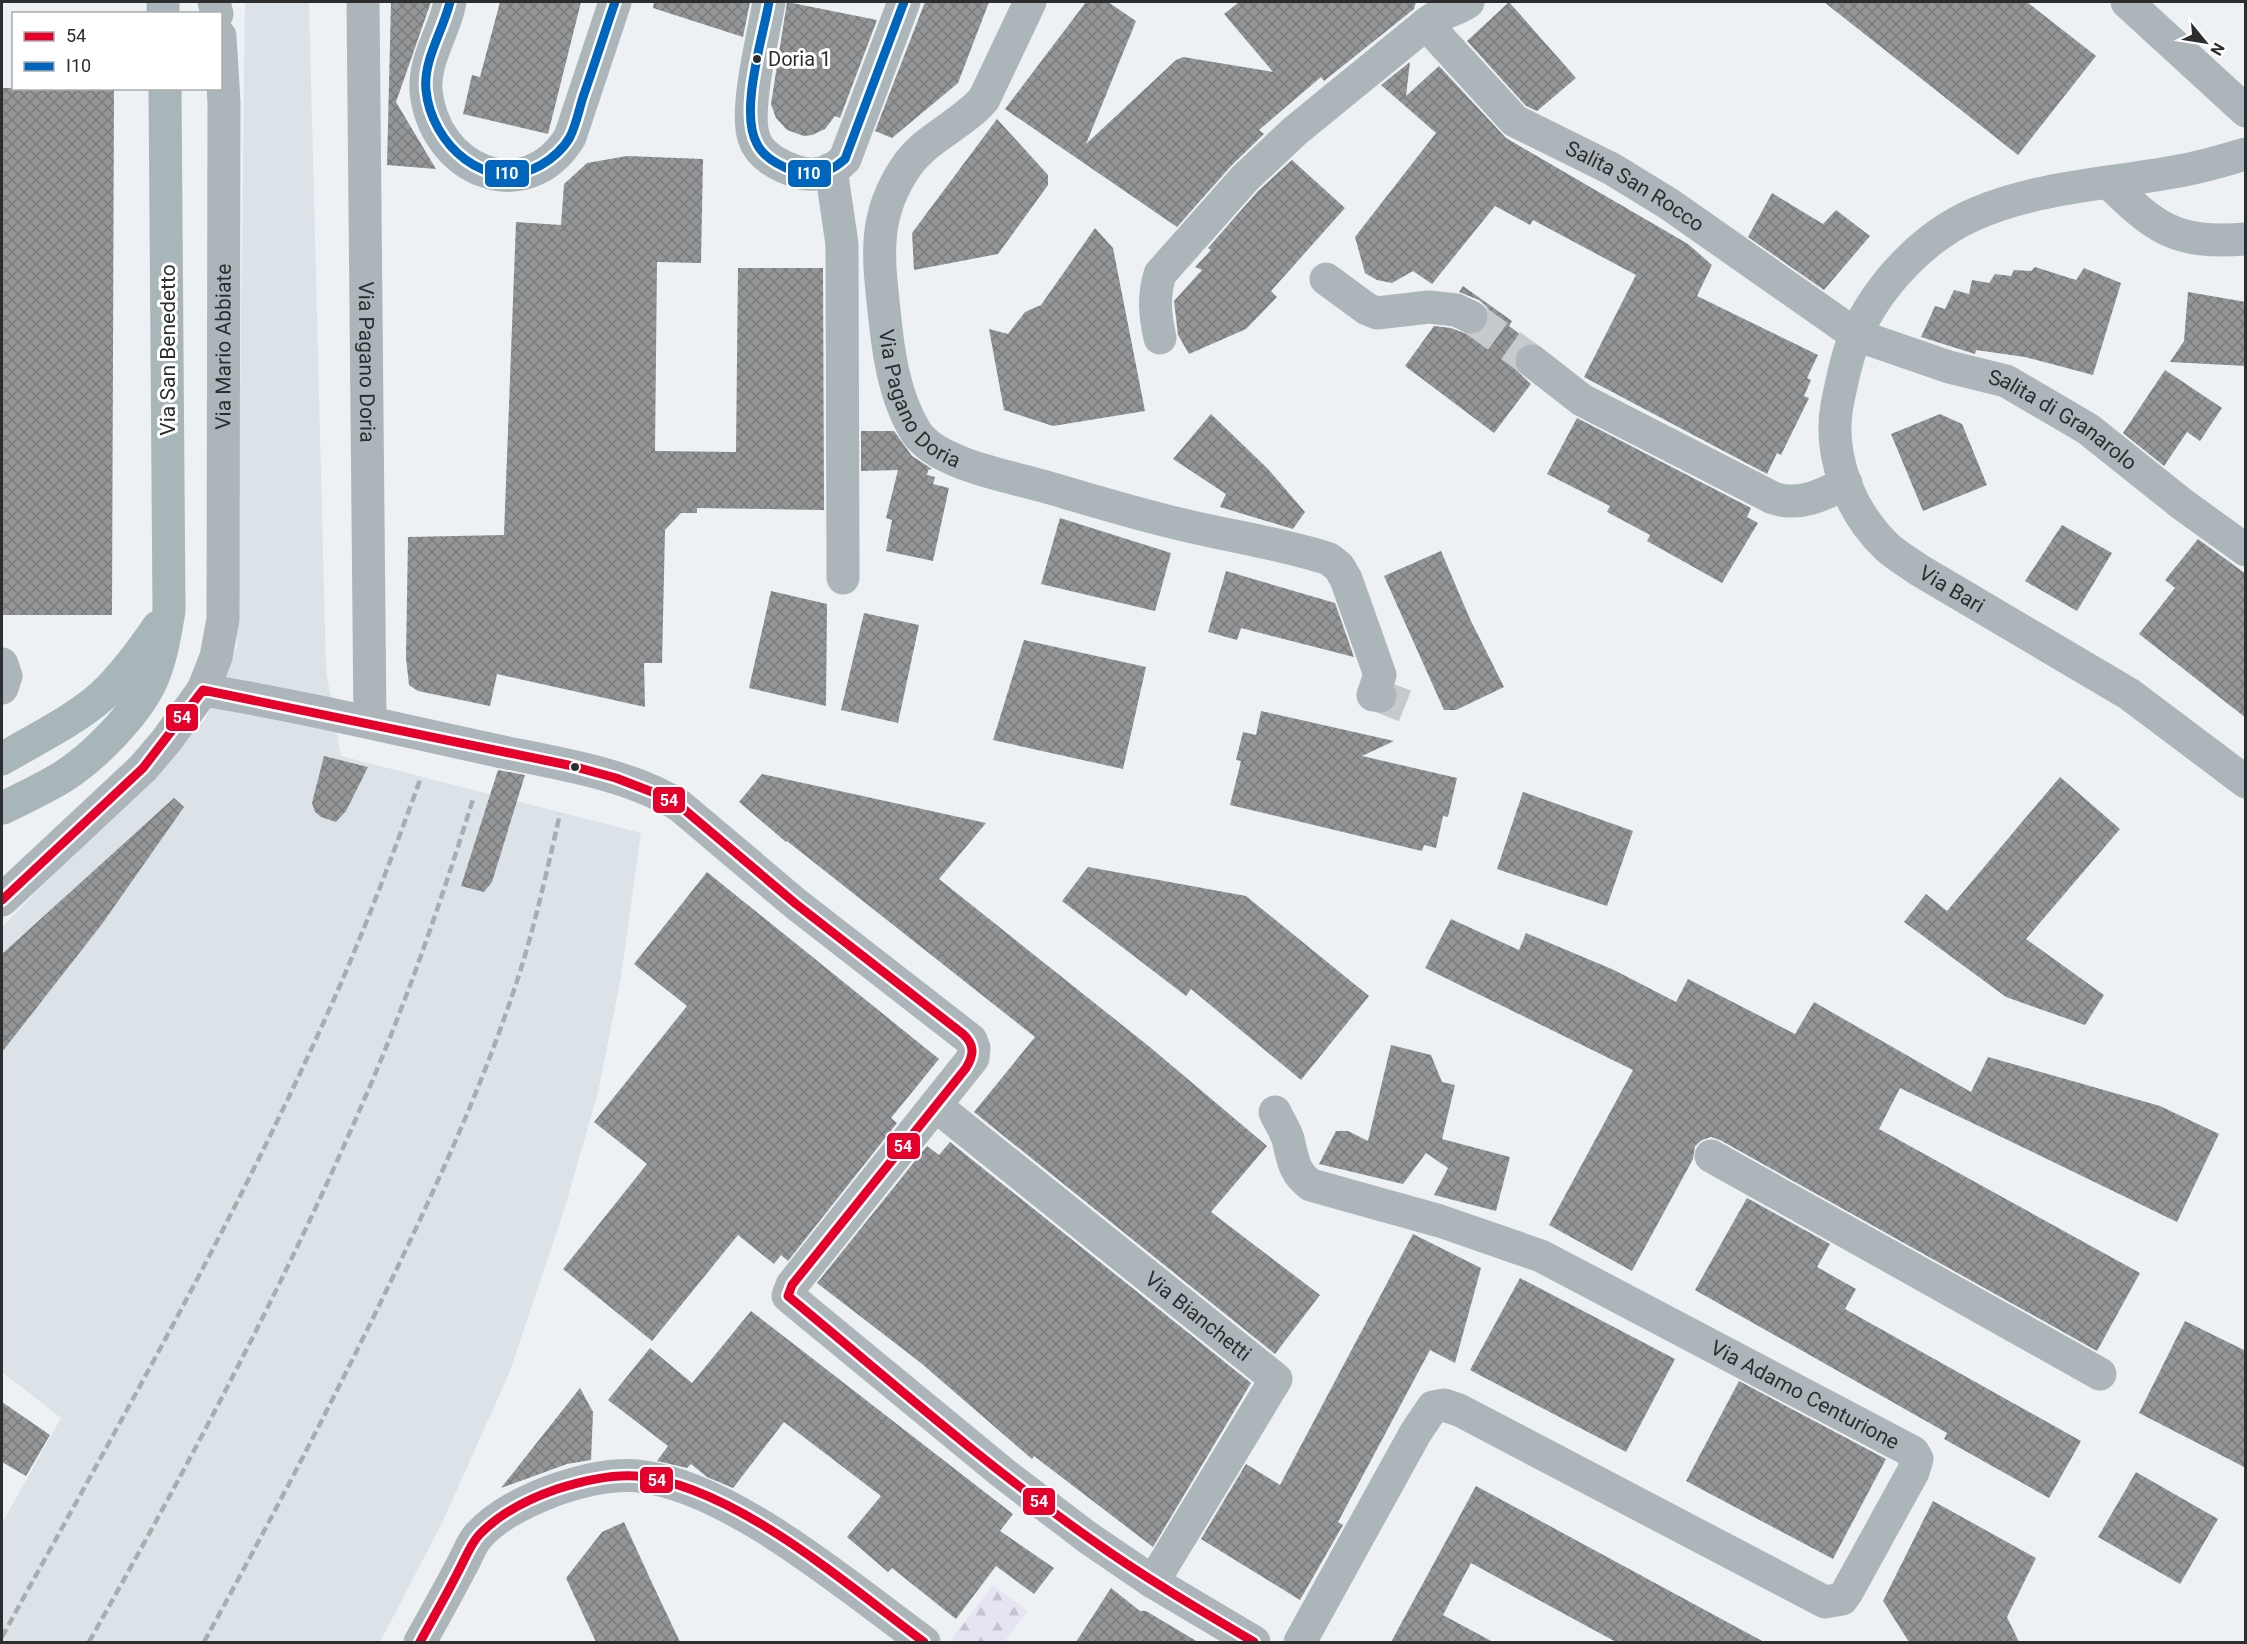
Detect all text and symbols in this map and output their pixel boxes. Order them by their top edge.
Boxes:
legend [12,12,222,90]
north arrow [2175,12,2235,72]
text: 54 [66,25,86,46]
text: N [2207,40,2229,59]
place label: Doria 1 [768,47,831,71]
marker: Doria 1 [751,53,763,65]
text: I10 [66,55,91,76]
street label: Salita San Rocco [1562,136,1709,237]
line badge: I10 [484,159,530,188]
line badge: I10 [787,159,832,188]
text: I10 [495,164,519,183]
text: I10 [797,164,821,183]
street label: Via San Benedetto [156,264,180,436]
street label: Via Mario Abbiate [211,264,236,430]
street label: Via Pagano Doria [354,281,379,443]
street label: Via Pagano Doria [874,328,964,473]
street label: Salita di Granarolo [1986,365,2141,475]
street label: Via Bari [1915,561,1989,618]
line badge: 54 [165,703,199,732]
text: 54 [173,708,191,727]
unlabelled marker [569,761,581,773]
line badge: 54 [652,786,686,814]
text: 54 [660,791,678,810]
line badge: 54 [886,1132,921,1160]
text: 54 [894,1137,912,1156]
street label: Via Bianchetti [1140,1267,1256,1366]
street label: Via Adamo Centurione [1707,1336,1903,1454]
line badge: 54 [639,1466,674,1494]
text: 54 [648,1471,666,1490]
line badge: 54 [1022,1487,1056,1516]
text: 54 [1030,1492,1048,1511]

